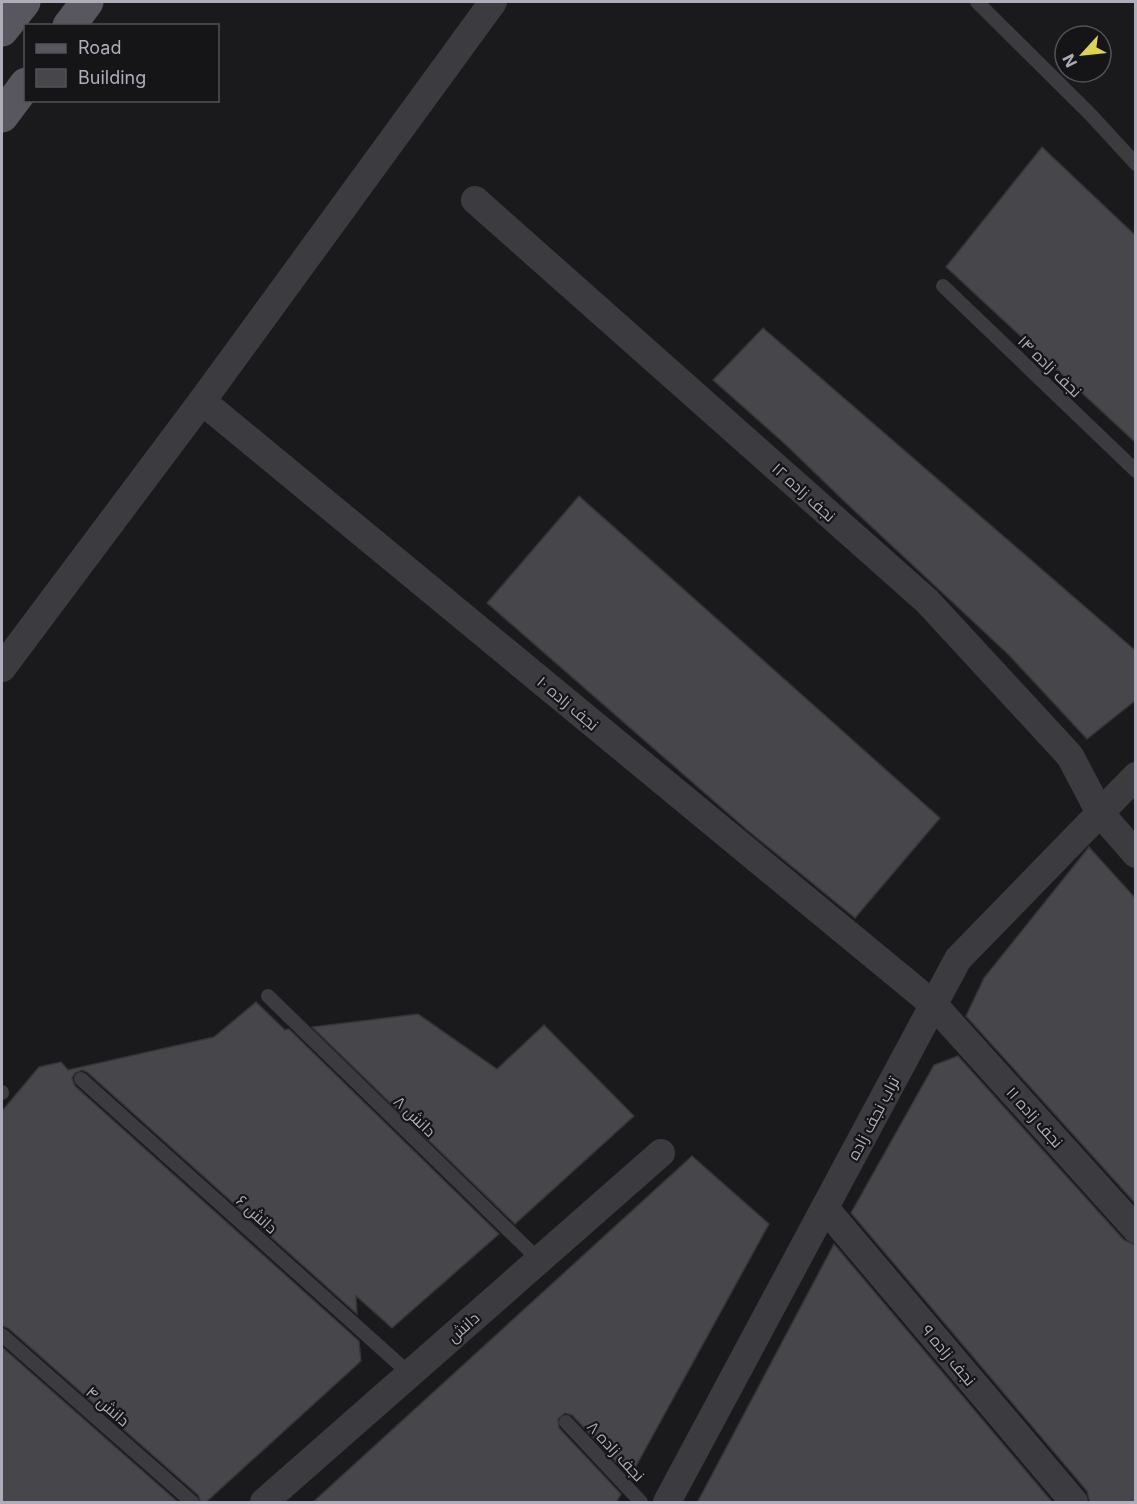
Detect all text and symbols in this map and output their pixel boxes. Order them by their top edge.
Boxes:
legend [24,24,219,102]
north arrow [1053,24,1113,84]
text: Road [78,37,121,58]
text: N [1058,51,1081,71]
text: Building [78,67,146,88]
street label: نجف زاده ۱۴ [1014,331,1086,401]
street label: نجف زاده ۱۲ [768,458,840,526]
street label: نجف زاده ۱۰ [533,671,603,735]
street label: تراب نجف زاده [843,1072,904,1163]
street label: نجف زاده ۱۱ [1002,1082,1068,1152]
street label: دانش ۸ [389,1091,440,1142]
street label: دانش ۶ [232,1190,282,1238]
street label: دانش [443,1307,484,1347]
street label: نجف زاده ۹ [918,1320,980,1390]
street label: دانش ۴ [81,1382,134,1431]
street label: نجف زاده ۸ [583,1417,649,1485]

